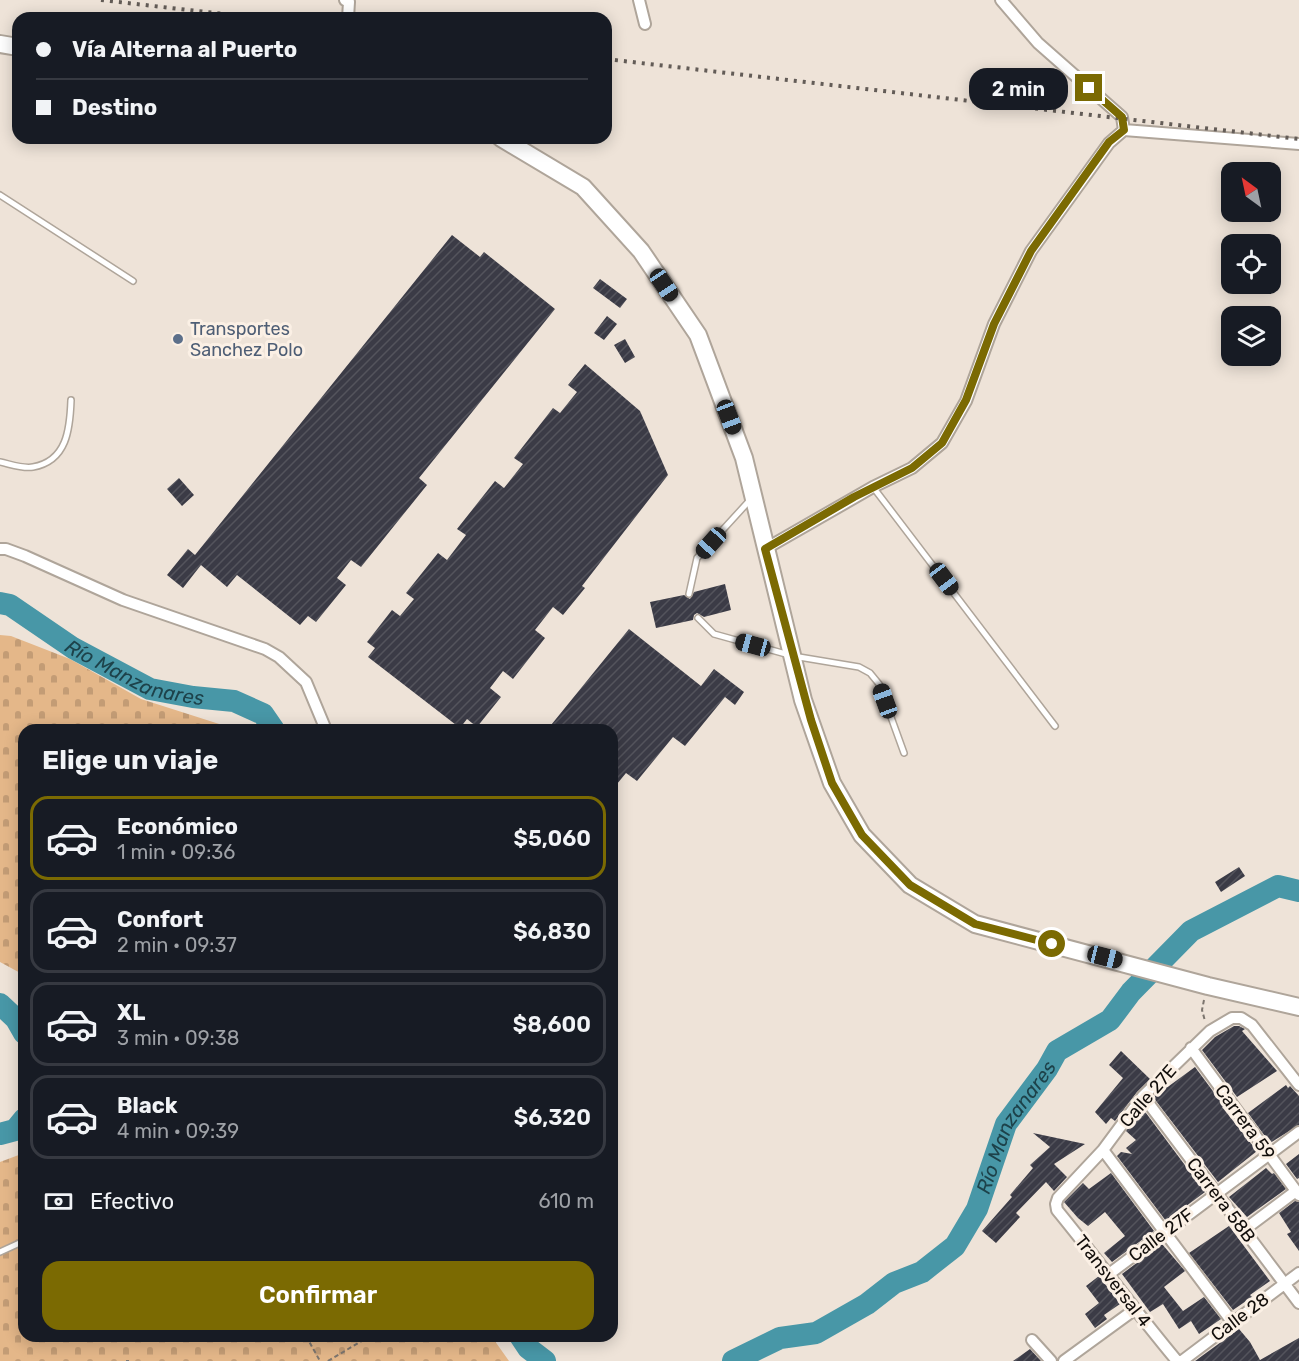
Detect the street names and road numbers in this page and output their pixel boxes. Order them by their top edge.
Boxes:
street label: Calle 27E [1115,1060,1181,1132]
street label: Carrera 59 [1210,1080,1280,1164]
street label: Carrera 58B [1182,1153,1260,1247]
street label: Calle 27F [1124,1204,1198,1266]
street label: Transversal 4 [1070,1230,1156,1332]
street label: Calle 28 [1207,1288,1273,1346]

